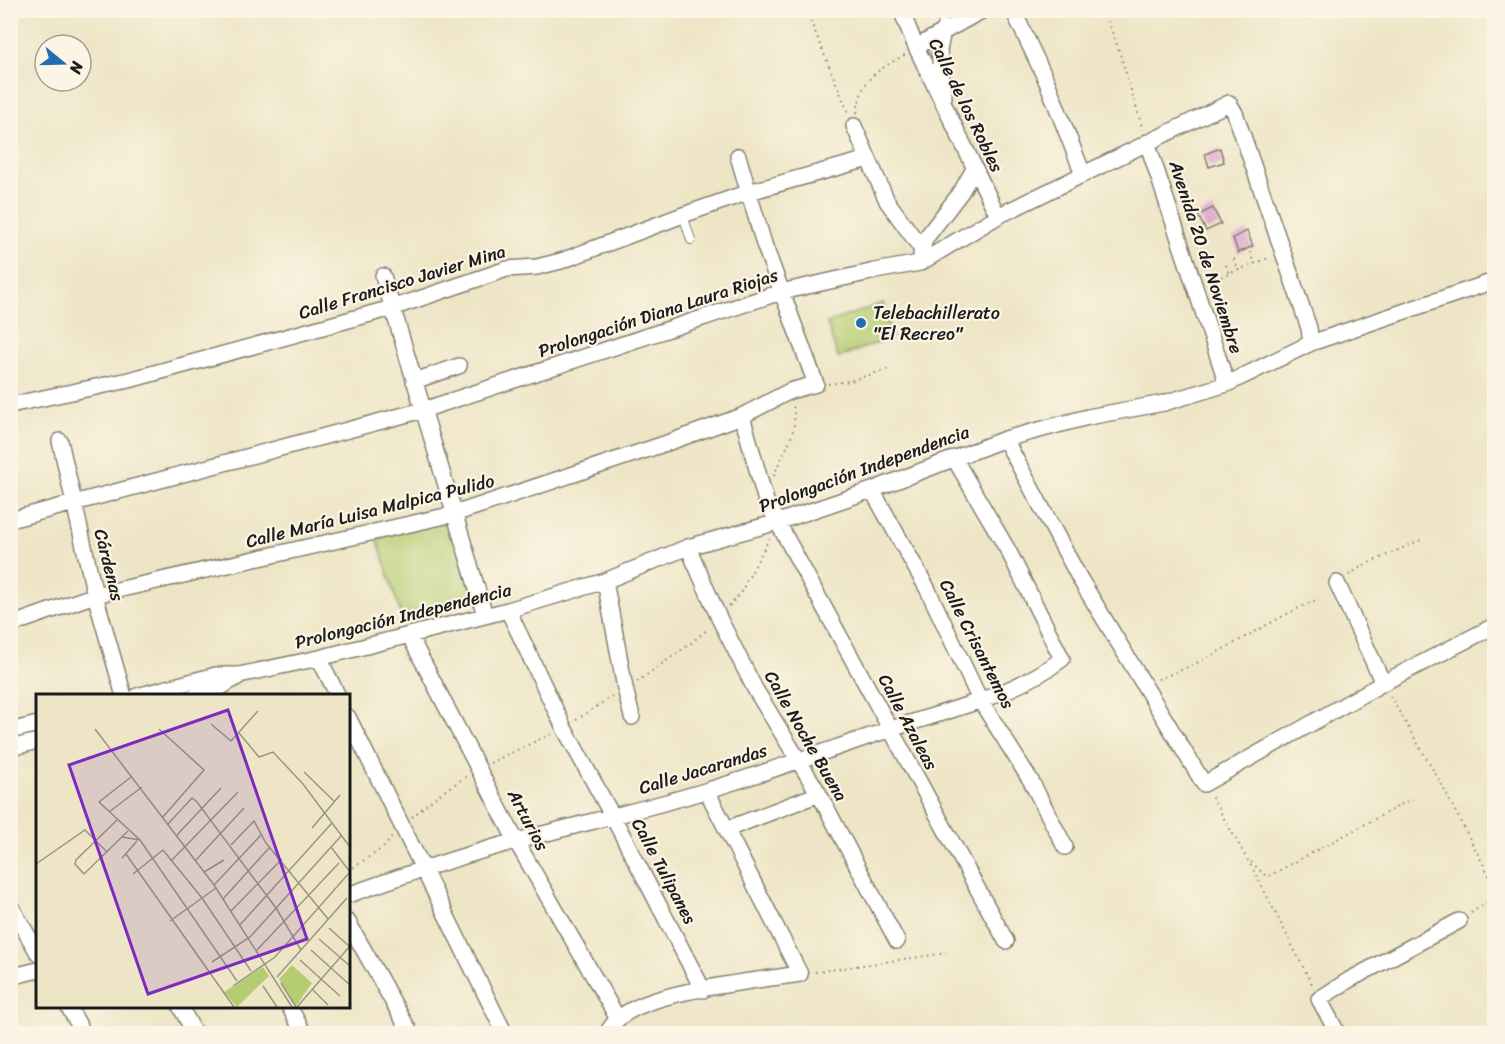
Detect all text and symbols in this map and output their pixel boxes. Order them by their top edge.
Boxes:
street label: Calle de los Robles [920,32,1013,178]
north arrow [33,33,93,93]
text: N [61,57,93,79]
street label: Avenida 20 de Noviembre [1159,155,1252,358]
street label: Calle Francisco Javier Mina [294,235,510,329]
street label: Prolongación Diana Laura Riojas [534,259,783,367]
place label: Telebachillerato "El Recreo" [873,297,1000,350]
marker: Telebachillerato "El Recreo" [854,316,868,330]
street label: Prolongación Independencia [754,416,975,522]
street label: Calle María Luisa Malpica Pulido [242,465,498,557]
street label: Cárdenas [85,525,134,605]
street label: Prolongación Independencia [291,573,516,658]
street label: Calle Crisantemos [930,573,1024,715]
street label: Calle Noche Buena [755,664,857,808]
street label: Calle Azaleas [869,668,947,777]
inset map [36,694,350,1008]
street label: Calle Jacarandas [635,734,772,804]
street label: Arturios [498,782,558,857]
street label: Calle Tulipanes [623,812,706,930]

